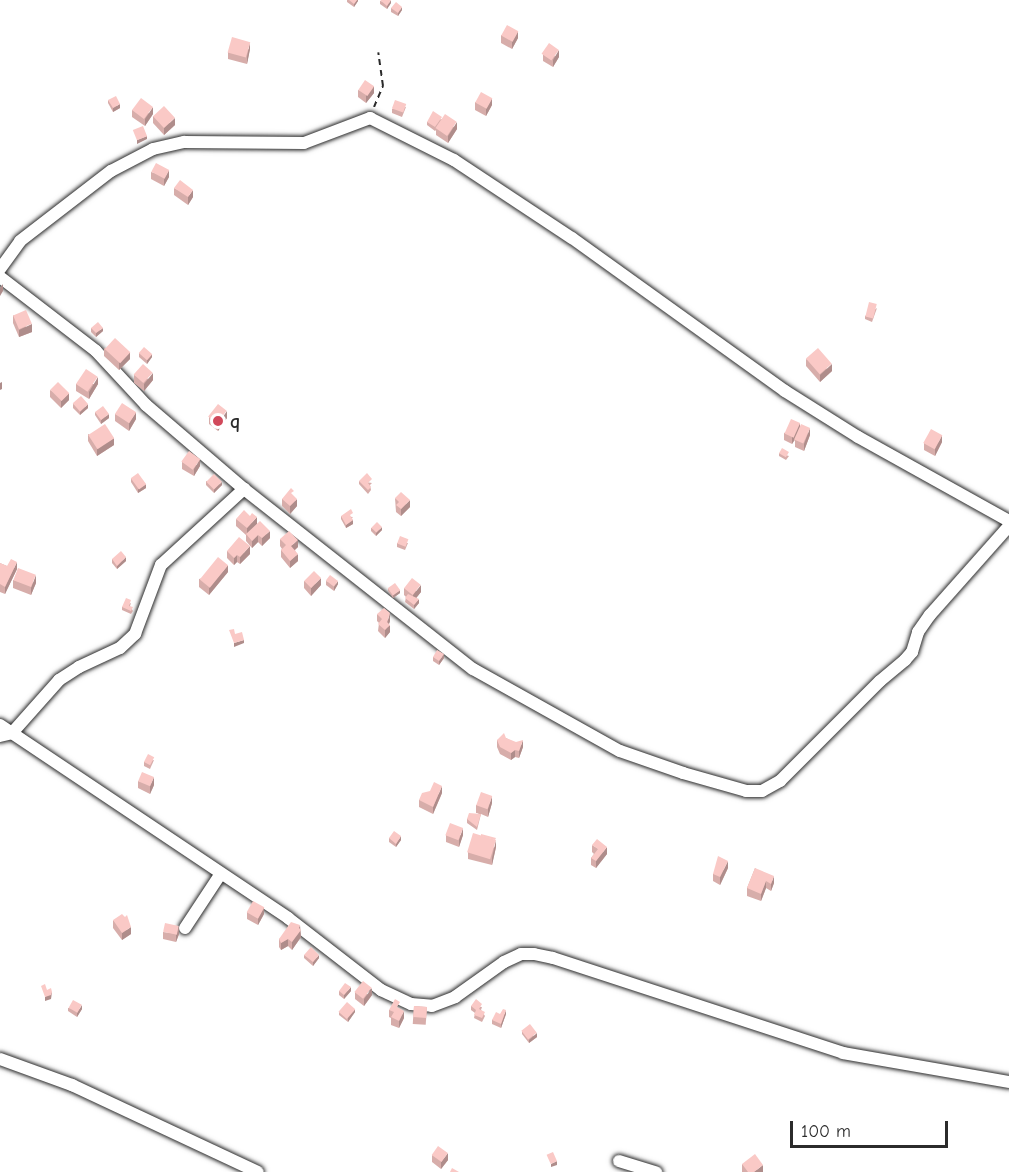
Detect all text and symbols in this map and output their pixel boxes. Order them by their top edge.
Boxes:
place label: q [230,409,240,433]
marker: q [211,414,225,428]
scale bar [793,1109,950,1147]
text: 100 m [801,1121,851,1142]

